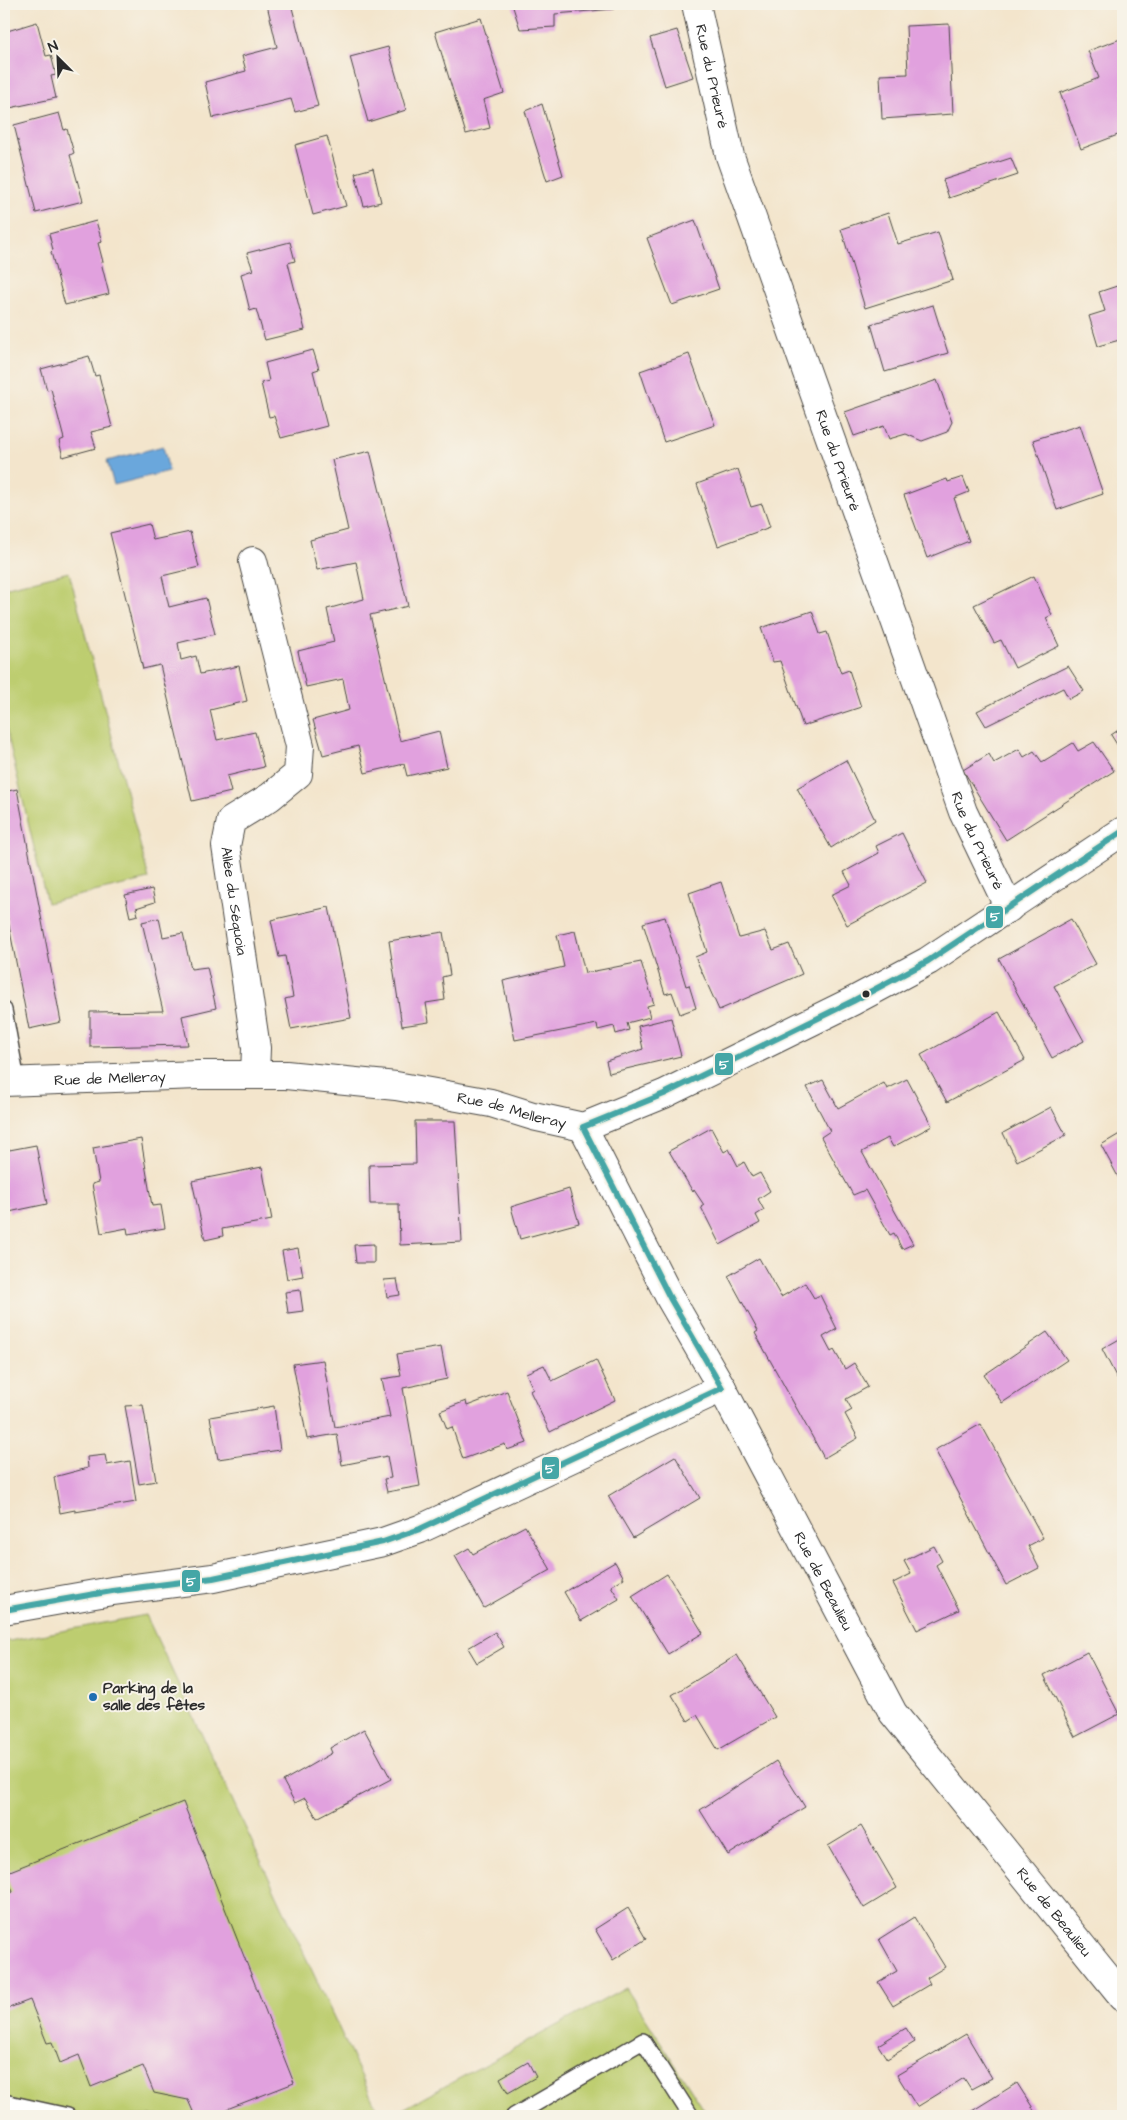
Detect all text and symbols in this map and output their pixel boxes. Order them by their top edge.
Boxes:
street label: Rue du Prieuré [690,22,733,130]
north arrow [32,32,82,82]
text: N [45,36,61,58]
street label: Rue du Prieuré [810,407,865,514]
street label: Rue du Prieuré [946,789,1009,894]
street label: Allée du Séquoia [215,845,252,957]
line badge: 5 [985,905,1004,929]
text: 5 [990,907,1001,927]
unlabelled marker [861,989,871,999]
line badge: 5 [714,1052,734,1076]
text: 5 [719,1055,730,1075]
street label: Rue de Melleray [54,1066,166,1091]
street label: Rue de Melleray [455,1087,568,1135]
line badge: 5 [541,1456,560,1480]
text: 5 [545,1459,556,1479]
street label: Rue de Beaulieu [789,1528,858,1635]
line badge: 5 [181,1569,201,1593]
text: 5 [186,1572,197,1592]
place label: Parking de la salle des fêtes [103,1678,206,1716]
marker: Parking de la salle des fêtes [87,1691,99,1703]
street label: Rue de Beaulieu [1011,1863,1096,1961]

